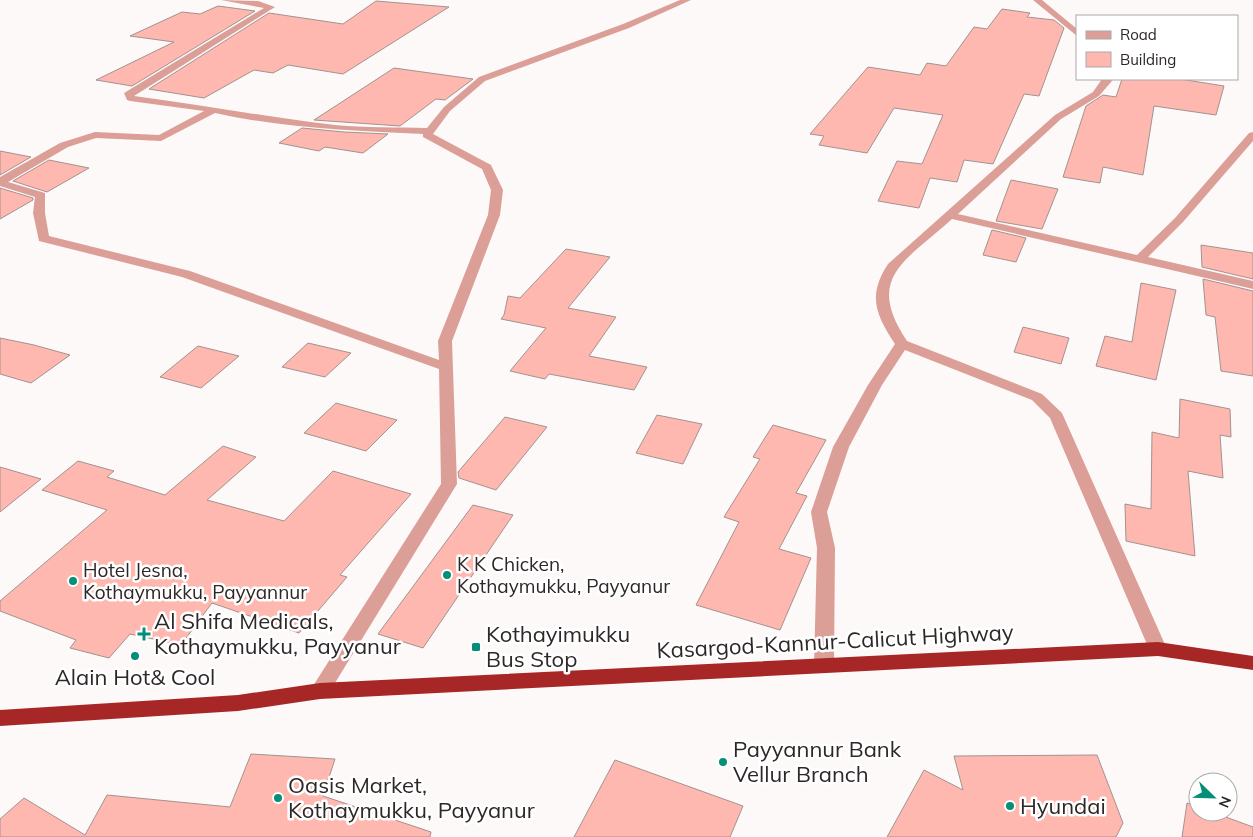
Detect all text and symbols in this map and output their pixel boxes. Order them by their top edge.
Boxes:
legend [1076,15,1238,80]
text: Road [1120,25,1157,44]
text: Building [1120,50,1176,69]
place label: K K Chicken, Kothaymukku, Payyanur [457,552,670,598]
place label: Hotel Jesna, Kothaymukku, Payyannur [83,558,307,604]
marker: K K Chicken, Kothaymukku, Payyanur [441,569,453,581]
marker: Hotel Jesna, Kothaymukku, Payyannur [67,575,79,587]
place label: Al Shifa Medicals, Kothaymukku, Payyanur [154,607,401,660]
street label: Kasargod-Kannur-Calicut Highway [656,618,1014,664]
place label: Kothayimukku Bus Stop [486,620,630,673]
marker: Al Shifa Medicals, Kothaymukku, Payyanur [138,628,150,640]
marker: Kothayimukku Bus Stop [470,641,482,653]
marker: Alain Hot& Cool [129,650,141,662]
place label: Alain Hot& Cool [55,663,215,691]
place label: Payyannur Bank Vellur Branch [733,735,902,788]
marker: Payyannur Bank Vellur Branch [717,756,729,768]
place label: Oasis Market, Kothaymukku, Payyanur [288,771,535,824]
north arrow [1188,772,1238,822]
marker: Oasis Market, Kothaymukku, Payyanur [272,792,284,804]
place label: Hyundai [1020,792,1106,820]
text: N [1215,794,1235,810]
marker: Hyundai [1004,800,1016,812]

